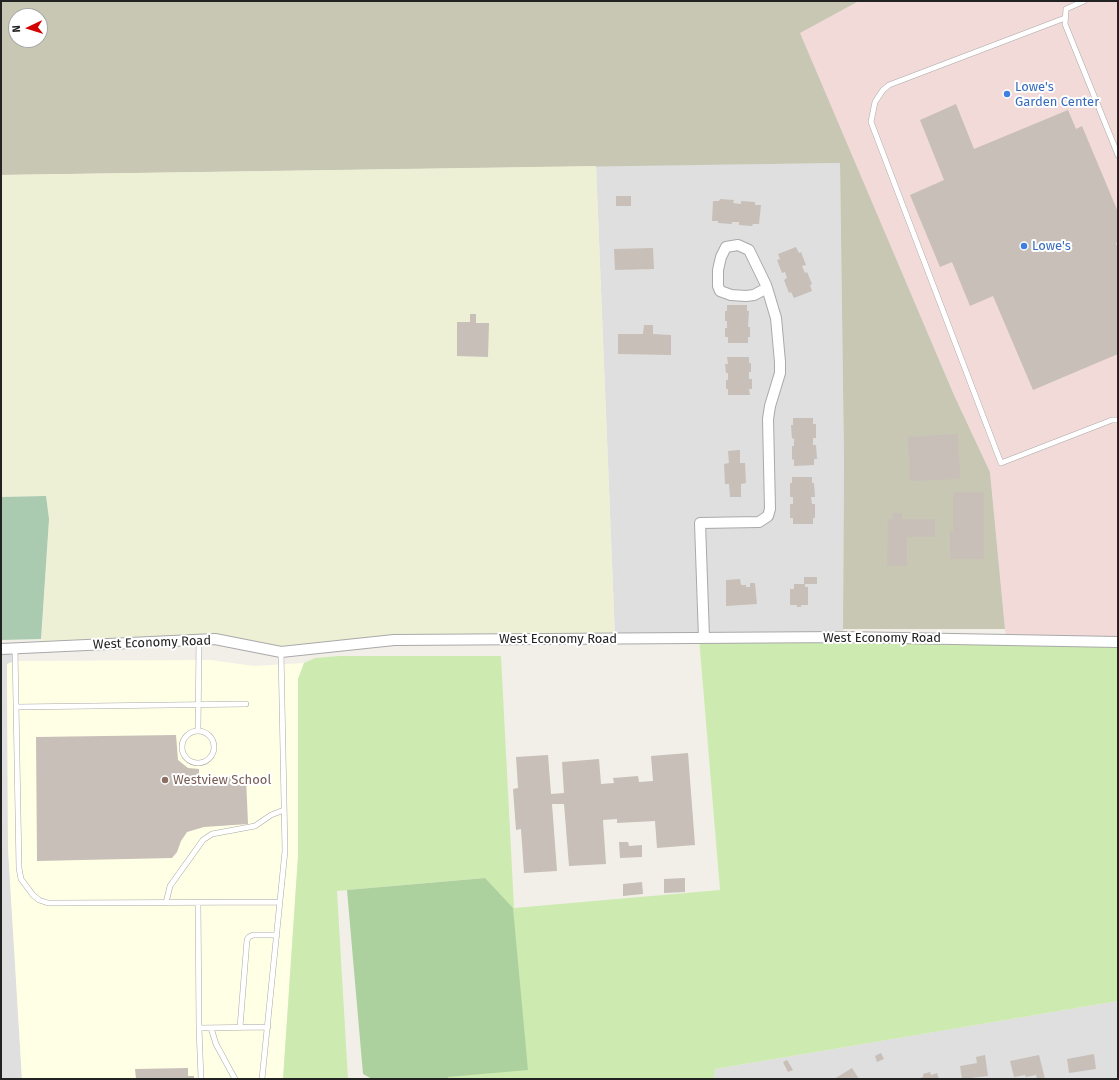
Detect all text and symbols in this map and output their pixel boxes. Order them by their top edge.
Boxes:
north arrow [8,8,48,48]
text: N [10,25,23,33]
place label: Lowe's Garden Center [1015,79,1099,110]
marker: Lowe's Garden Center [1002,89,1012,99]
place label: Lowe's [1032,238,1071,254]
marker: Lowe's [1019,241,1029,251]
street label: West Economy Road [823,630,941,646]
street label: West Economy Road [499,631,617,647]
street label: West Economy Road [93,633,211,653]
place label: Westview School [173,772,271,788]
marker: Westview School [160,775,170,785]

